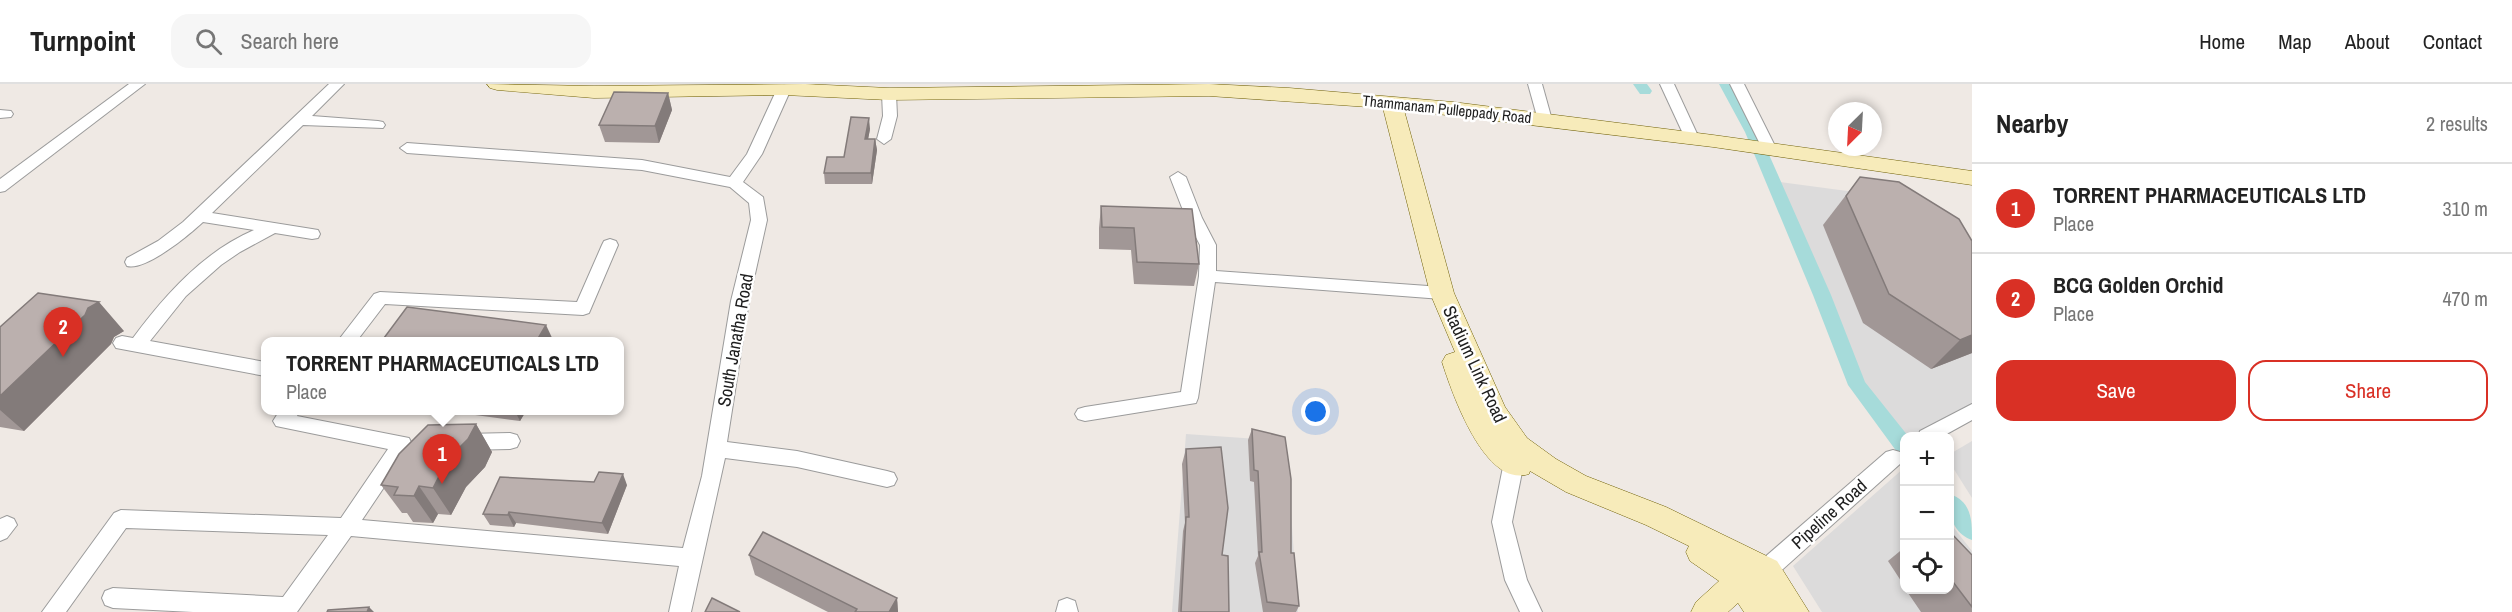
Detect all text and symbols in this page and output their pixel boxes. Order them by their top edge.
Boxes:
search box [171,14,591,68]
text: Turnpoint [30,22,135,60]
icon: search [192,25,225,58]
text: Search here [240,26,339,56]
text: Home [2199,27,2245,56]
text: Map [2278,27,2312,56]
text: About [2345,27,2390,56]
text: Contact [2423,27,2482,56]
street label: Thammanam Pulleppady Road [1362,90,1532,128]
north arrow [1828,102,1882,156]
text: Nearby [1996,106,2068,141]
text: 2 results [2426,110,2488,137]
text: TORRENT PHARMACEUTICALS LTD [2053,180,2366,210]
text: 1 [2011,195,2020,222]
text: 310 m [2442,195,2488,222]
text: Place [2053,210,2094,237]
text: BCG Golden Orchid [2053,270,2223,300]
street label: South Janatha Road [711,272,759,408]
text: 2 [2011,285,2020,312]
text: 470 m [2442,285,2488,312]
text: Place [2053,300,2094,327]
street label: Stadium Link Road [1437,301,1513,427]
pin: 2 [44,308,82,357]
popup [261,337,624,415]
text: TORRENT PHARMACEUTICALS LTD [286,348,599,378]
button: Save [1996,360,2236,421]
button: Share [2248,360,2488,421]
text: Place [286,378,327,405]
your location [1301,397,1330,426]
map controls [1900,432,1954,594]
button: + [1900,432,1954,486]
pin: 1 [422,434,462,484]
street label: Pipeline Road [1786,473,1872,555]
button: − [1900,486,1954,540]
button: locate [1900,540,1954,594]

